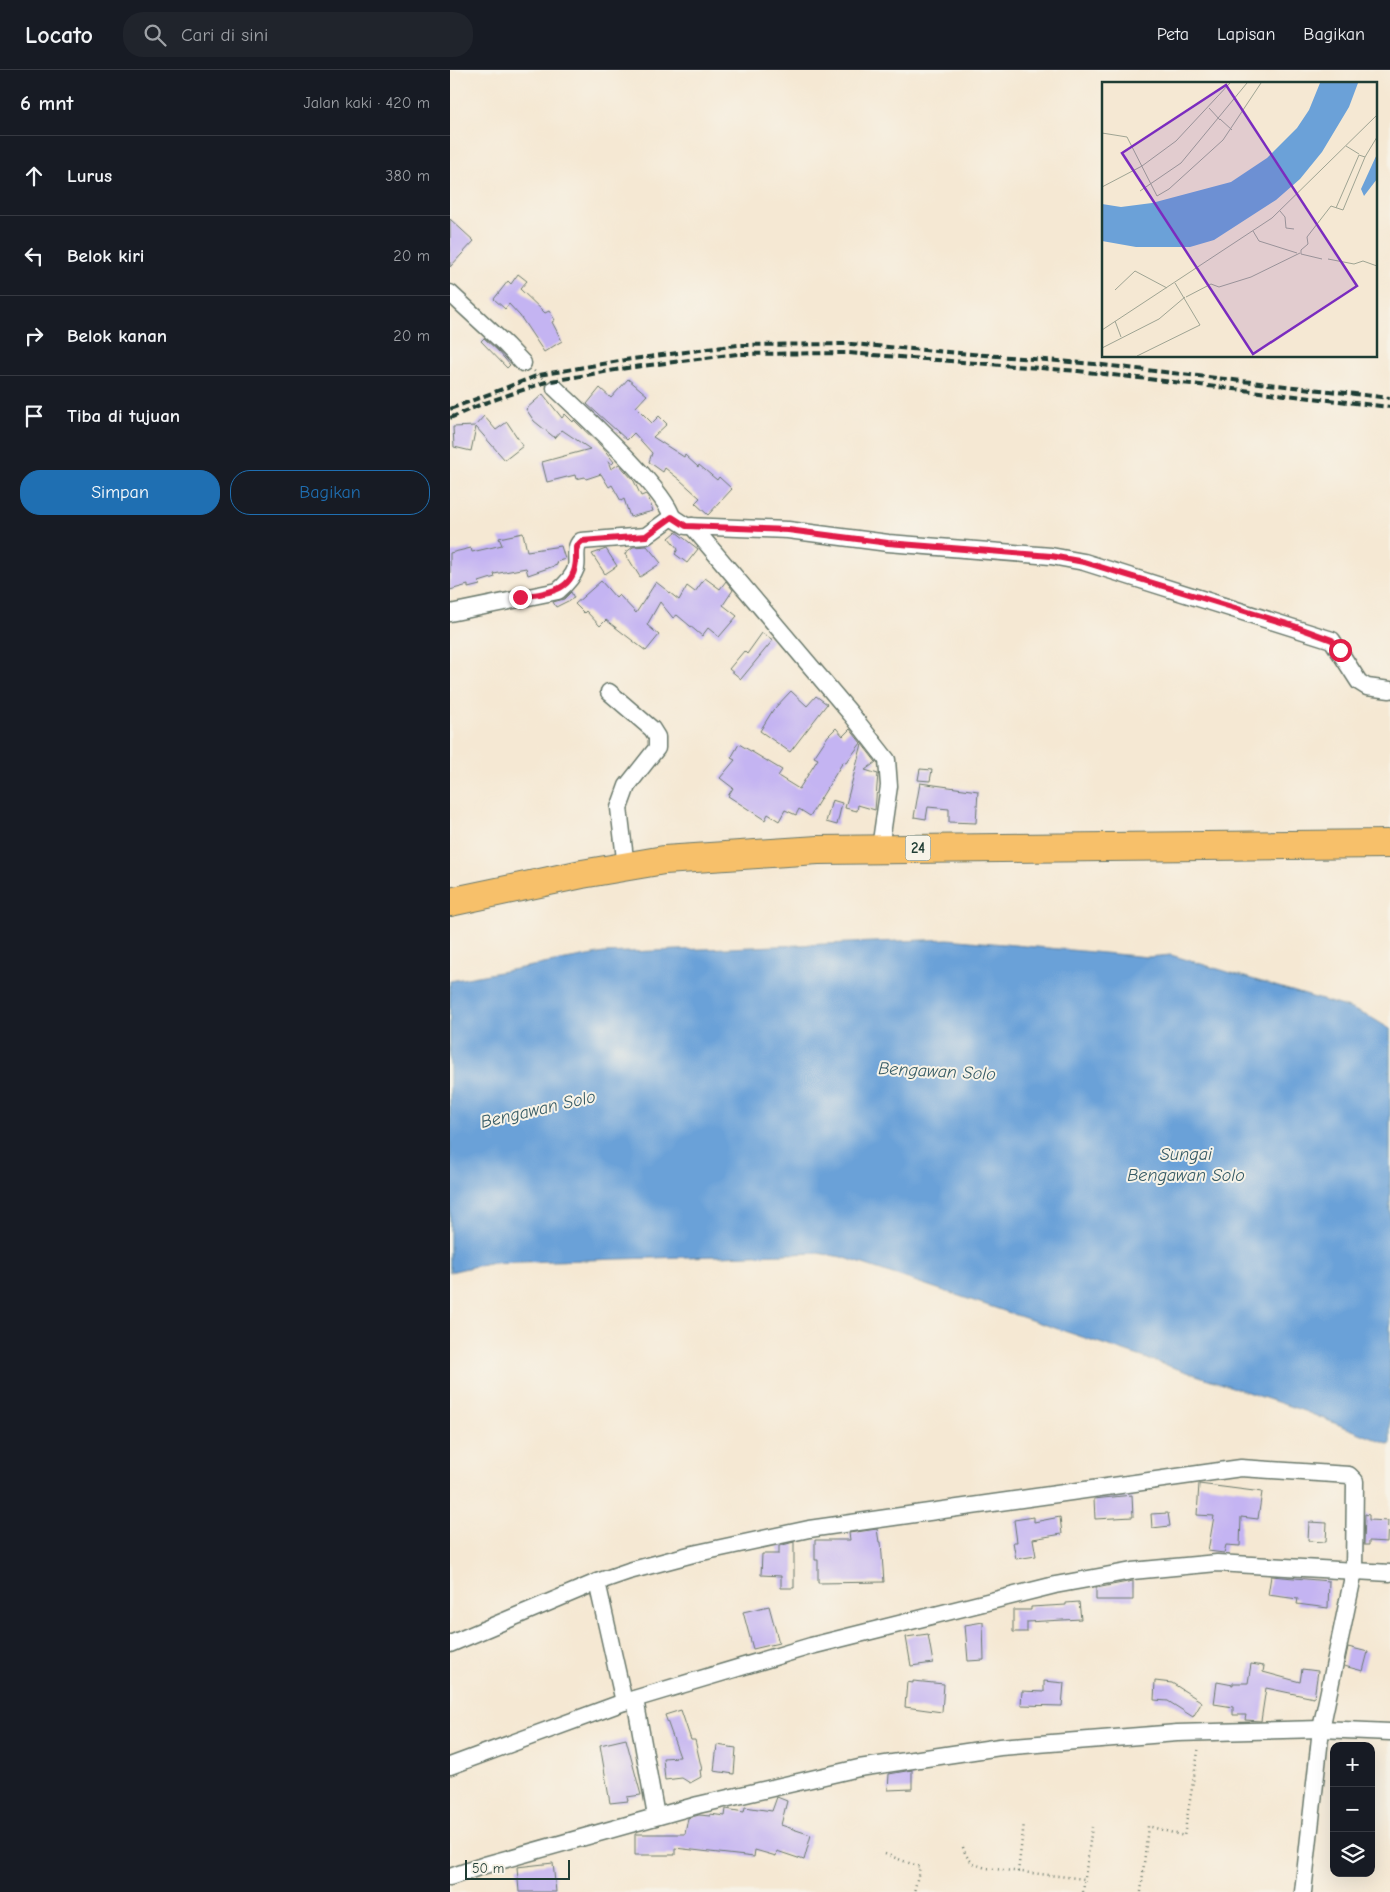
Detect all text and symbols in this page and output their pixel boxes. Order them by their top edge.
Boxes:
search box [123,12,473,57]
text: Locato [25,21,93,49]
icon: search [141,21,169,49]
text: Cari di sini [181,24,268,46]
text: Peta [1157,24,1189,45]
text: Lapisan [1217,24,1275,45]
text: Bagikan [1303,24,1365,45]
inset map [1102,82,1378,358]
text: 6 mnt [20,91,73,115]
text: Jalan kaki · 420 m [304,94,430,112]
icon: ahead [20,162,48,190]
text: Lurus [67,165,112,187]
text: 380 m [385,167,430,185]
icon: left [20,242,48,270]
text: Belok kiri [67,245,144,267]
text: 20 m [393,247,430,265]
icon: right [20,322,48,350]
text: Belok kanan [67,325,167,347]
text: 20 m [393,327,430,345]
icon: arrive [20,402,48,430]
text: Tiba di tujuan [67,405,180,427]
button: Simpan [20,470,220,515]
button: Bagikan [230,470,430,515]
route end [509,586,532,609]
route start [1329,639,1352,662]
road number: 24 [906,836,930,860]
water label: Bengawan Solo [878,1058,996,1085]
water label: Bengawan Solo [478,1086,598,1133]
water label: Sungai Bengawan Solo [1127,1144,1245,1186]
map controls [1330,1742,1375,1877]
button: + [1330,1742,1375,1787]
button: − [1330,1787,1375,1832]
button: layers [1330,1832,1375,1877]
scale bar [465,1857,570,1880]
text: 50 m [472,1860,504,1877]

